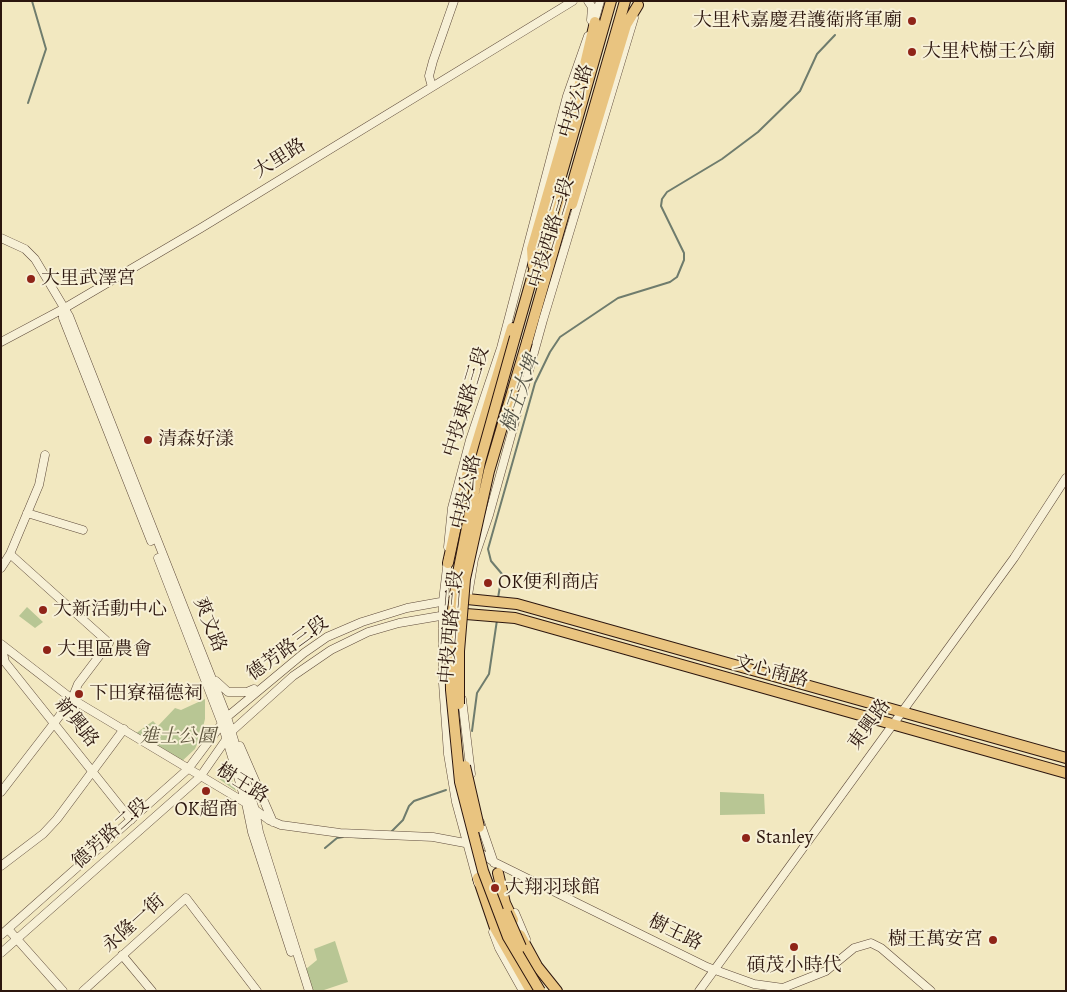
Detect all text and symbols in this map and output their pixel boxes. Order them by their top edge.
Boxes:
place label: 大里杙嘉慶君護衛將軍廟 [693,10,902,32]
marker: 大里杙嘉慶君護衛將軍廟 [906,15,918,27]
place label: 大里杙樹王公廟 [922,41,1055,63]
marker: 大里杙樹王公廟 [906,46,918,58]
street label: 中投公路 [555,61,599,141]
street label: 大里路 [250,134,310,184]
street label: 中投西路三段 [524,175,580,291]
place label: 大里武澤宮 [41,268,136,290]
marker: 大里武澤宮 [25,273,37,285]
street label: 中投東路三段 [439,344,495,460]
water label: 樹王大埤 [497,352,545,436]
place label: 清森好漾 [158,429,234,451]
marker: 清森好漾 [142,434,154,446]
street label: 中投公路 [447,452,487,532]
street label: 中投西路三段 [436,569,468,685]
place label: OK便利商店 [498,572,599,594]
marker: OK便利商店 [482,577,494,589]
street label: 爽文路 [188,594,230,656]
place label: 大新活動中心 [53,599,167,621]
marker: 大新活動中心 [37,604,49,616]
street label: 德芳路三段 [243,612,333,686]
place label: 大里區農會 [57,639,152,661]
marker: 大里區農會 [41,644,53,656]
street label: 文心南路 [731,651,811,693]
place label: 下田寮福德祠 [89,683,203,705]
marker: 下田寮福德祠 [73,688,85,700]
street label: 新興路 [49,694,103,752]
street label: 東興路 [844,695,896,755]
park label: 進士公園 [140,726,216,748]
street label: 樹王路 [212,759,272,809]
marker: OK超商 [200,785,212,797]
street label: 德芳路二段 [68,794,154,874]
place label: OK超商 [174,799,238,821]
place label: Stanley [756,827,813,849]
marker: Stanley [740,832,752,844]
place label: 大翔羽球館 [505,877,600,899]
marker: 大翔羽球館 [489,882,501,894]
street label: 永隆一街 [98,890,170,958]
street label: 樹王路 [644,910,706,956]
place label: 樹王萬安宮 [888,929,983,951]
marker: 樹王萬安宮 [987,934,999,946]
marker: 碩茂小時代 [788,941,800,953]
place label: 碩茂小時代 [747,955,841,977]

